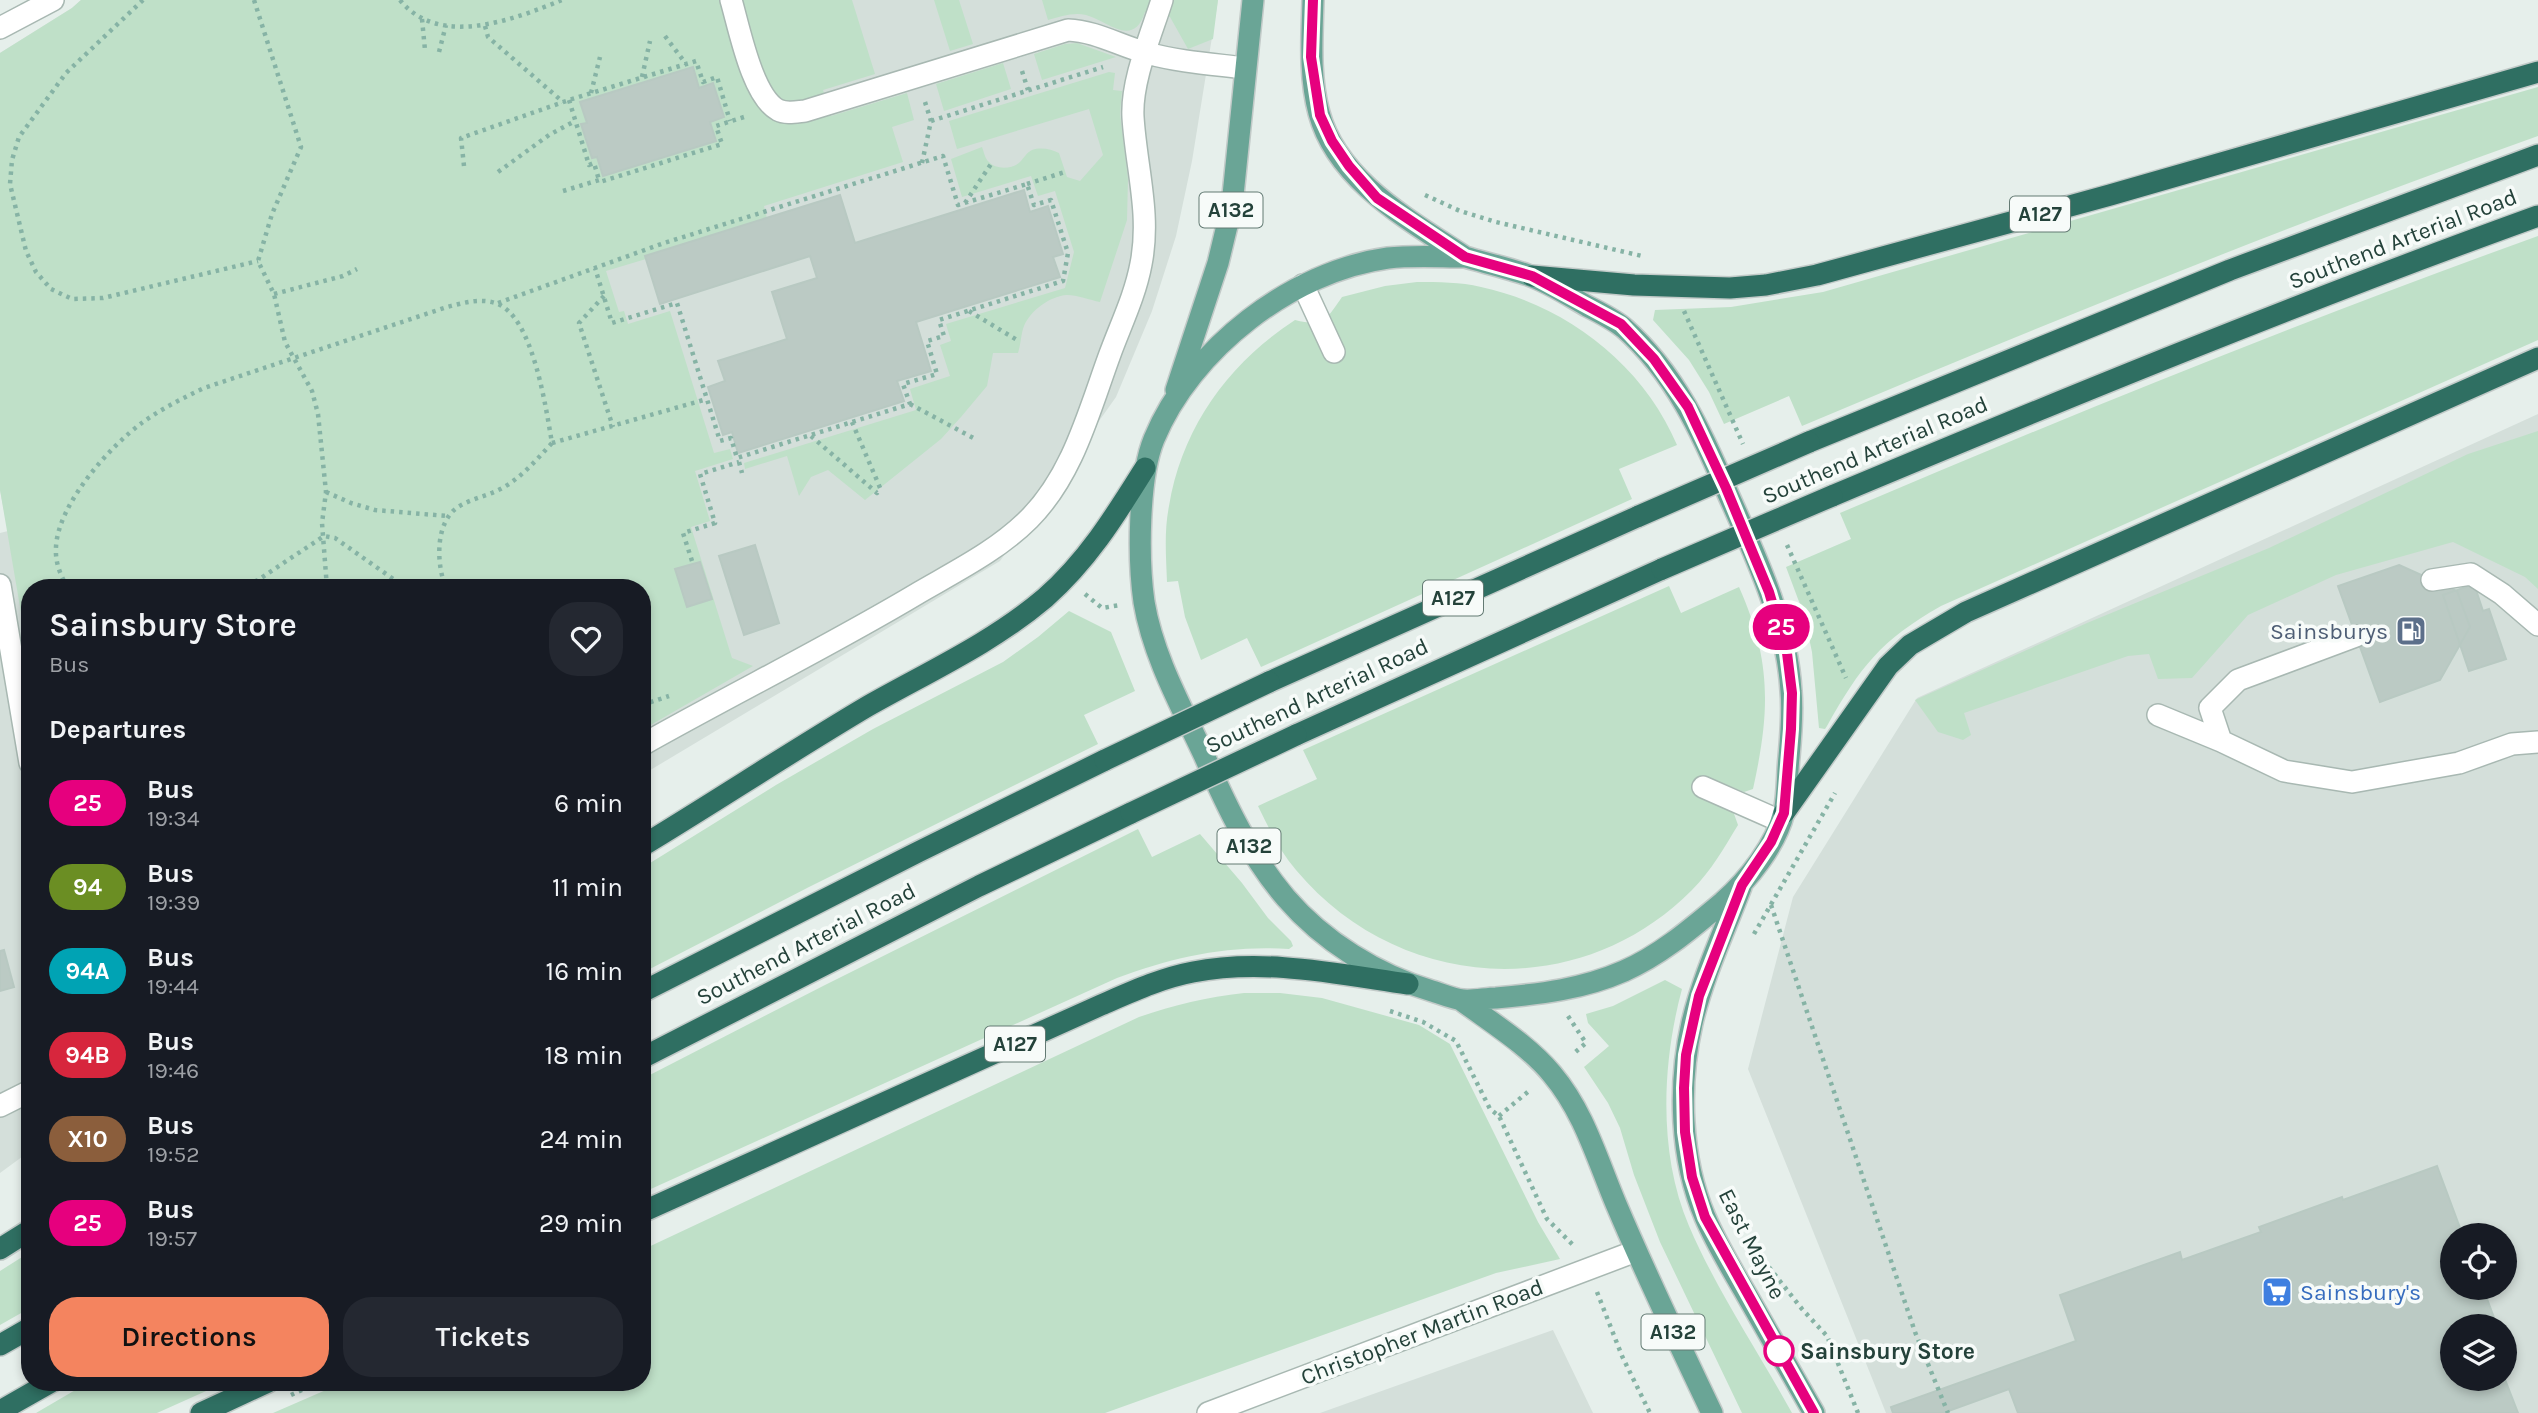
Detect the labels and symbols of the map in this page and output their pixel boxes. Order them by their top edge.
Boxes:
street label: Southend Arterial Road [2285,183,2521,295]
road number: A132 [1200,192,1262,228]
road number: A127 [2010,196,2070,232]
street label: Southend Arterial Road [1758,390,1992,510]
road number: A127 [1423,580,1483,616]
line badge: 25 [1750,604,1812,650]
fuel station icon: Sainsburys [2394,614,2428,648]
place label: Sainsburys [2270,618,2388,645]
street label: Southend Arterial Road [1201,633,1433,759]
road number: A132 [1218,828,1280,864]
street label: Southend Arterial Road [692,877,920,1011]
road number: A127 [985,1026,1045,1062]
street label: East Mayne [1713,1184,1791,1304]
street label: Christopher Martin Road [1297,1273,1547,1391]
supermarket icon: Sainsbury's [2260,1275,2294,1309]
place label: Sainsbury's [2300,1279,2421,1306]
road number: A132 [1642,1314,1704,1350]
marker: Sainsbury Store [1764,1336,1794,1366]
place label: Sainsbury Store [1800,1338,1975,1365]

